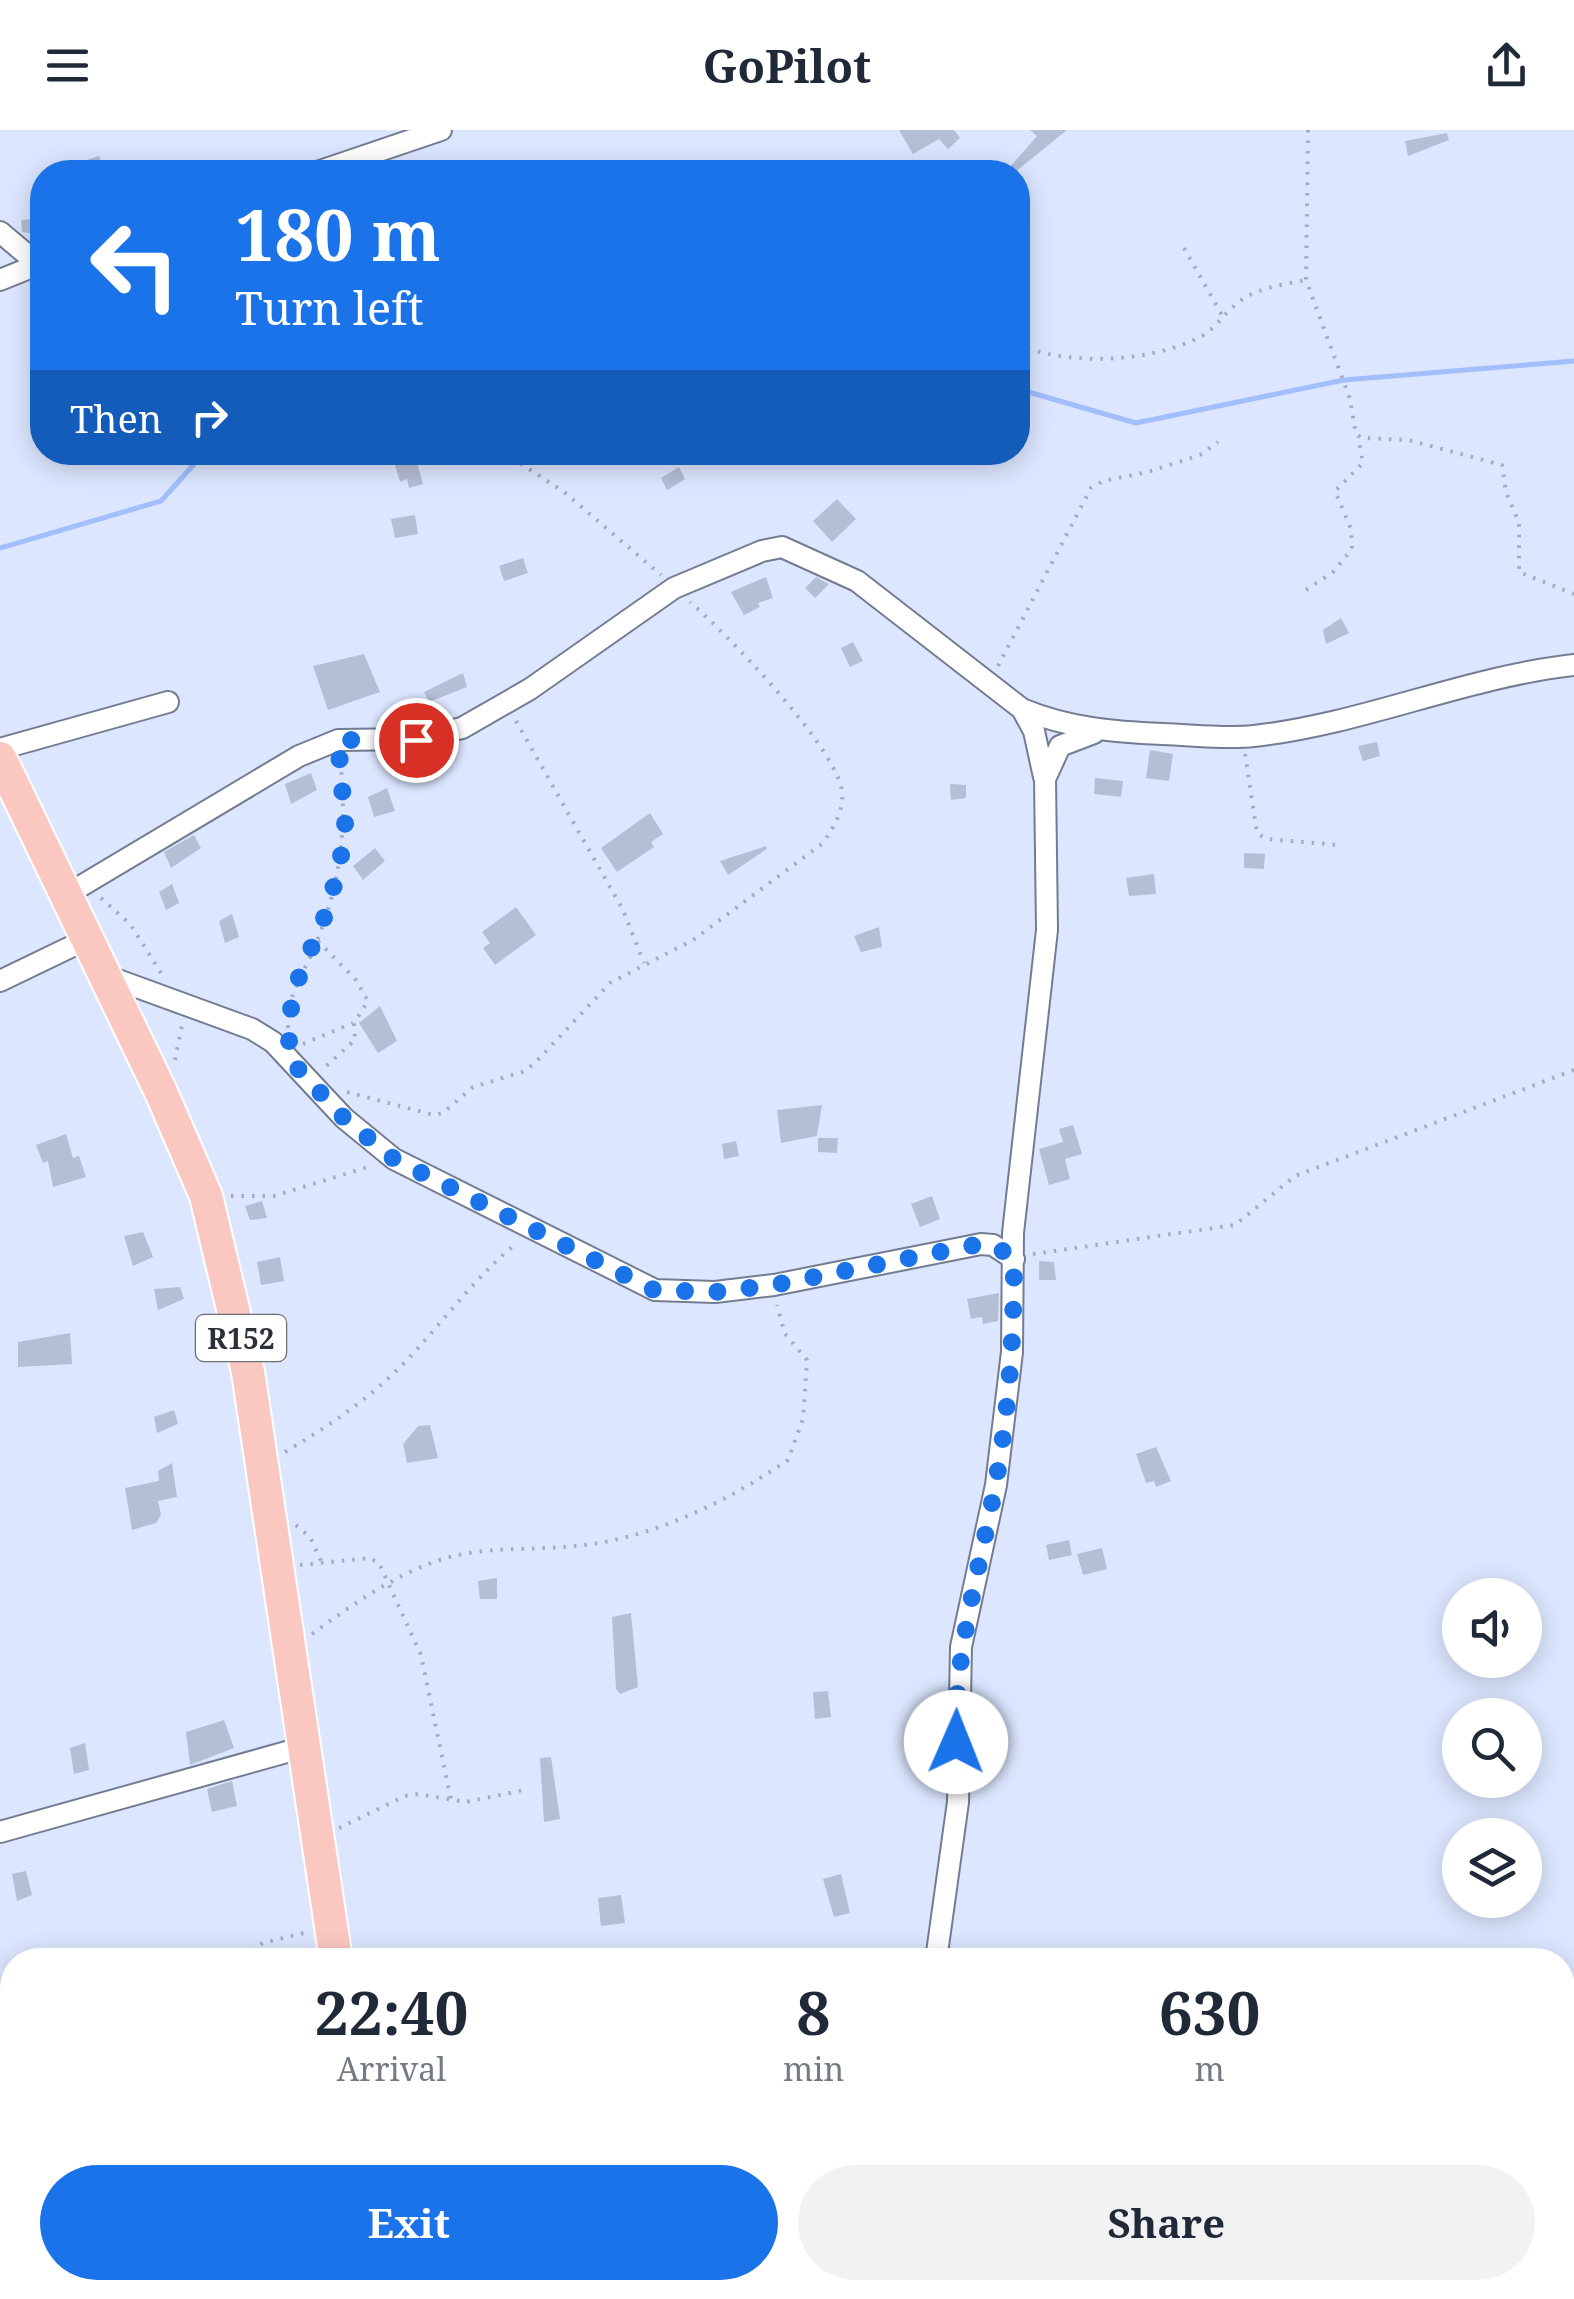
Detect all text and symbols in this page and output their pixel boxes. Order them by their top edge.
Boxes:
text: GoPilot [703,35,871,96]
icon: menu [40,38,95,93]
icon: share [1479,38,1534,93]
text: 180 m [235,186,441,282]
icon: left [70,200,200,330]
text: Turn left [235,277,424,338]
icon: right [182,390,237,445]
text: Then [70,392,162,444]
pin [374,698,459,783]
icon: arrive [389,713,444,768]
road number: R152 [196,1315,286,1361]
map controls [1442,1578,1542,1918]
button: sound [1442,1578,1542,1678]
position arrow [904,1690,1008,1794]
button: search [1442,1698,1542,1798]
button: layers [1442,1818,1542,1918]
text: 22:40 [315,1971,468,2053]
text: 8 [797,1971,831,2053]
text: 630 [1159,1971,1260,2053]
text: Arrival [337,2047,446,2090]
text: min [783,2047,844,2090]
text: m [1194,2047,1225,2090]
button: Exit [40,2165,778,2280]
button: Share [798,2165,1535,2280]

